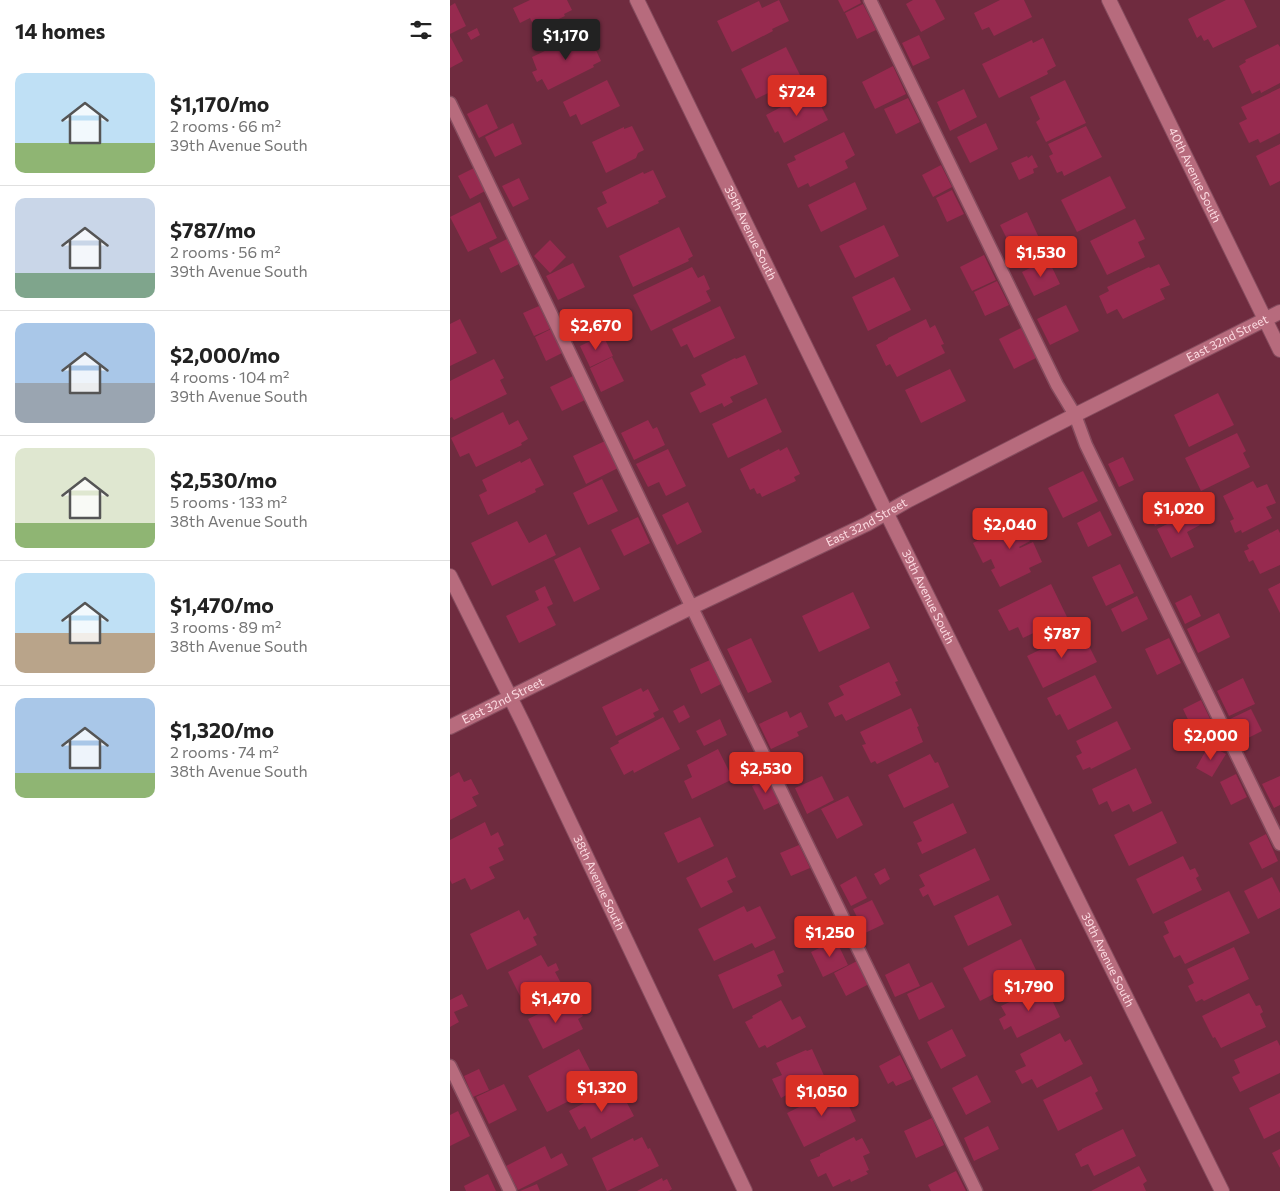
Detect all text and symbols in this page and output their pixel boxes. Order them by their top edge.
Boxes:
icon: filters [407,16,435,44]
text: 14 homes [15,18,105,43]
pin: $1,170 [525,18,607,61]
text: $1,170 [543,25,589,44]
pin: $724 [767,74,827,117]
text: $724 [779,81,815,100]
text: $1,170/mo [170,91,269,116]
icon: home [55,93,115,153]
text: 2 rooms · 66 m² [170,116,281,135]
street label: 40th Avenue South [1166,125,1225,225]
text: 39th Avenue South [170,135,308,154]
street label: 39th Avenue South [722,183,780,282]
text: $787/mo [170,217,256,242]
icon: home [55,218,115,278]
pin: $1,530 [1000,236,1082,278]
text: 2 rooms · 56 m² [170,242,281,261]
text: $1,530 [1016,242,1066,261]
text: 39th Avenue South [170,261,308,280]
pin: $2,670 [555,308,637,351]
street label: East 32nd Street [1184,311,1270,364]
text: $2,670 [570,315,622,334]
text: $2,000/mo [170,342,280,367]
icon: home [55,343,115,403]
text: 4 rooms · 104 m² [170,367,289,386]
text: 39th Avenue South [170,386,308,405]
text: $2,530/mo [170,467,277,492]
icon: home [55,468,115,528]
text: 5 rooms · 133 m² [170,492,287,511]
pin: $1,020 [1138,492,1220,534]
street label: East 32nd Street [823,495,909,549]
text: $1,020 [1154,498,1204,517]
pin: $2,040 [969,508,1051,550]
text: 38th Avenue South [170,511,308,530]
text: $2,040 [983,514,1037,533]
street label: 39th Avenue South [900,547,958,646]
text: $1,470/mo [170,592,274,617]
icon: home [55,593,115,653]
pin: $787 [1032,616,1092,659]
text: 3 rooms · 89 m² [170,617,281,636]
text: $787 [1044,623,1080,642]
text: 38th Avenue South [170,636,308,655]
street label: East 32nd Street [459,674,546,726]
text: $1,320/mo [170,717,274,742]
icon: home [55,718,115,778]
pin: $2,000 [1170,718,1252,761]
text: $2,000 [1184,725,1238,744]
text: 2 rooms · 74 m² [170,742,279,761]
pin: $2,530 [725,752,807,794]
text: $2,530 [740,758,792,777]
text: 38th Avenue South [170,761,308,780]
street label: 38th Avenue South [571,833,628,932]
street label: 39th Avenue South [1079,910,1138,1009]
pin: $1,250 [789,916,871,958]
text: $1,250 [805,922,855,941]
pin: $1,790 [988,970,1070,1012]
text: $1,790 [1004,976,1054,995]
pin: $1,470 [515,982,597,1024]
text: $1,470 [531,988,581,1007]
pin: $1,320 [561,1070,643,1113]
pin: $1,050 [781,1074,863,1117]
text: $1,320 [577,1077,627,1096]
text: $1,050 [797,1081,847,1100]

